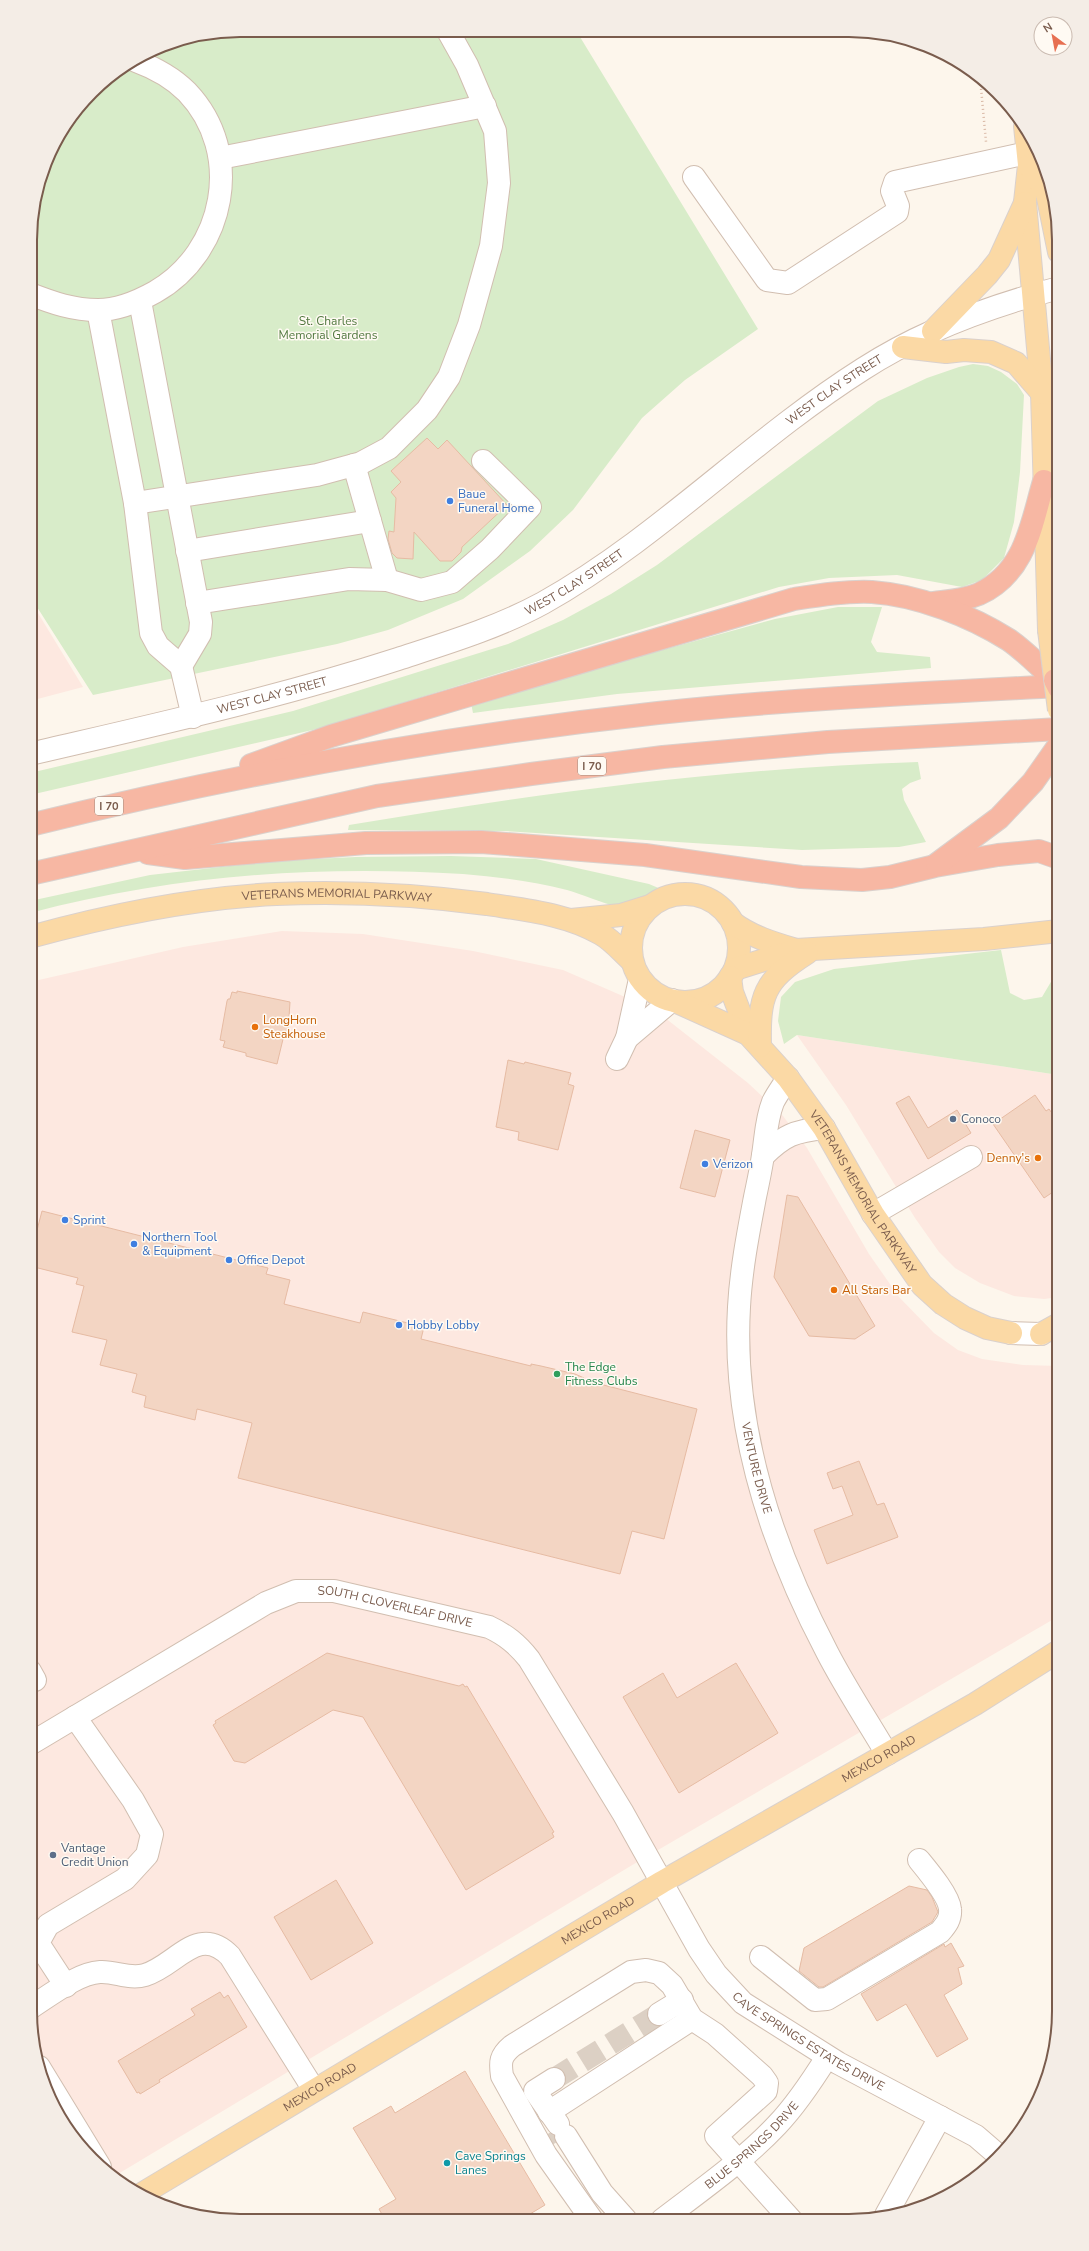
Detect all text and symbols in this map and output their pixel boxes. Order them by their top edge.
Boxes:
north arrow [1033,16,1073,56]
text: N [1040,19,1055,36]
park label: St. Charles Memorial Gardens [279,313,378,343]
street label: WEST CLAY STREET [783,351,886,429]
place label: Baue Funeral Home [458,486,534,516]
marker: Baue Funeral Home [445,496,455,506]
street label: WEST CLAY STREET [522,545,627,619]
street label: WEST CLAY STREET [215,673,330,718]
road number: I 70 [578,757,606,775]
road number: I 70 [95,797,123,815]
street label: VETERANS MEMORIAL PARKWAY [240,885,433,906]
place label: LongHorn Steakhouse [263,1012,326,1042]
marker: LongHorn Steakhouse [250,1022,260,1032]
street label: VETERANS MEMORIAL PARKWAY [805,1106,920,1278]
place label: Conoco [961,1111,1001,1127]
marker: Conoco [948,1114,958,1124]
place label: Denny's [987,1150,1030,1166]
marker: Denny's [1033,1153,1043,1163]
place label: Verizon [712,1156,753,1172]
marker: Verizon [700,1159,710,1169]
place label: Sprint [73,1212,106,1228]
marker: Sprint [60,1215,70,1225]
place label: Northern Tool & Equipment [142,1229,217,1259]
marker: Northern Tool & Equipment [129,1239,139,1249]
place label: Office Depot [237,1252,306,1268]
marker: Office Depot [224,1255,234,1265]
place label: All Stars Bar [842,1282,911,1298]
marker: All Stars Bar [829,1285,839,1295]
place label: Hobby Lobby [407,1317,480,1333]
marker: Hobby Lobby [394,1320,404,1330]
place label: The Edge Fitness Clubs [565,1359,638,1389]
marker: The Edge Fitness Clubs [552,1369,562,1379]
street label: VENTURE DRIVE [738,1420,776,1516]
street label: SOUTH CLOVERLEAF DRIVE [318,1583,474,1631]
street label: MEXICO ROAD [839,1731,919,1786]
place label: Vantage Credit Union [60,1840,129,1870]
marker: Vantage Credit Union [48,1850,58,1860]
street label: MEXICO ROAD [558,1892,638,1949]
street label: CAVE SPRINGS ESTATES DRIVE [729,1988,888,2094]
street label: MEXICO ROAD [280,2059,360,2115]
street label: BLUE SPRINGS DRIVE [701,2098,802,2193]
place label: Cave Springs Lanes [455,2148,526,2178]
marker: Cave Springs Lanes [442,2158,452,2168]

